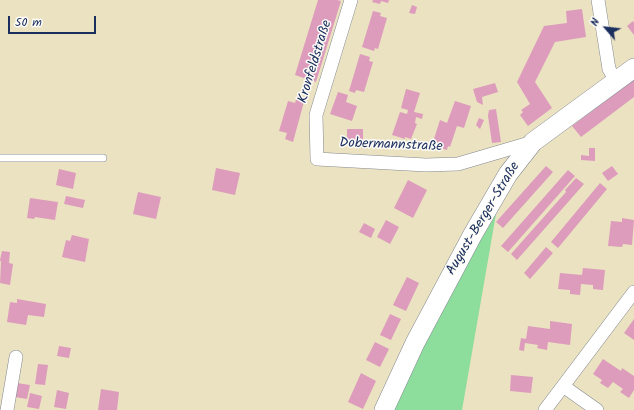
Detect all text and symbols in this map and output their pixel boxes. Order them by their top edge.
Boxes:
scale bar [10,8,98,34]
north arrow [586,8,626,48]
text: 50 m [15,13,42,32]
text: N [586,15,605,30]
street label: Kronfeldstraße [295,19,337,105]
street label: Dobermannstraße [339,136,443,156]
street label: August-Berger-Straße [444,159,524,279]

